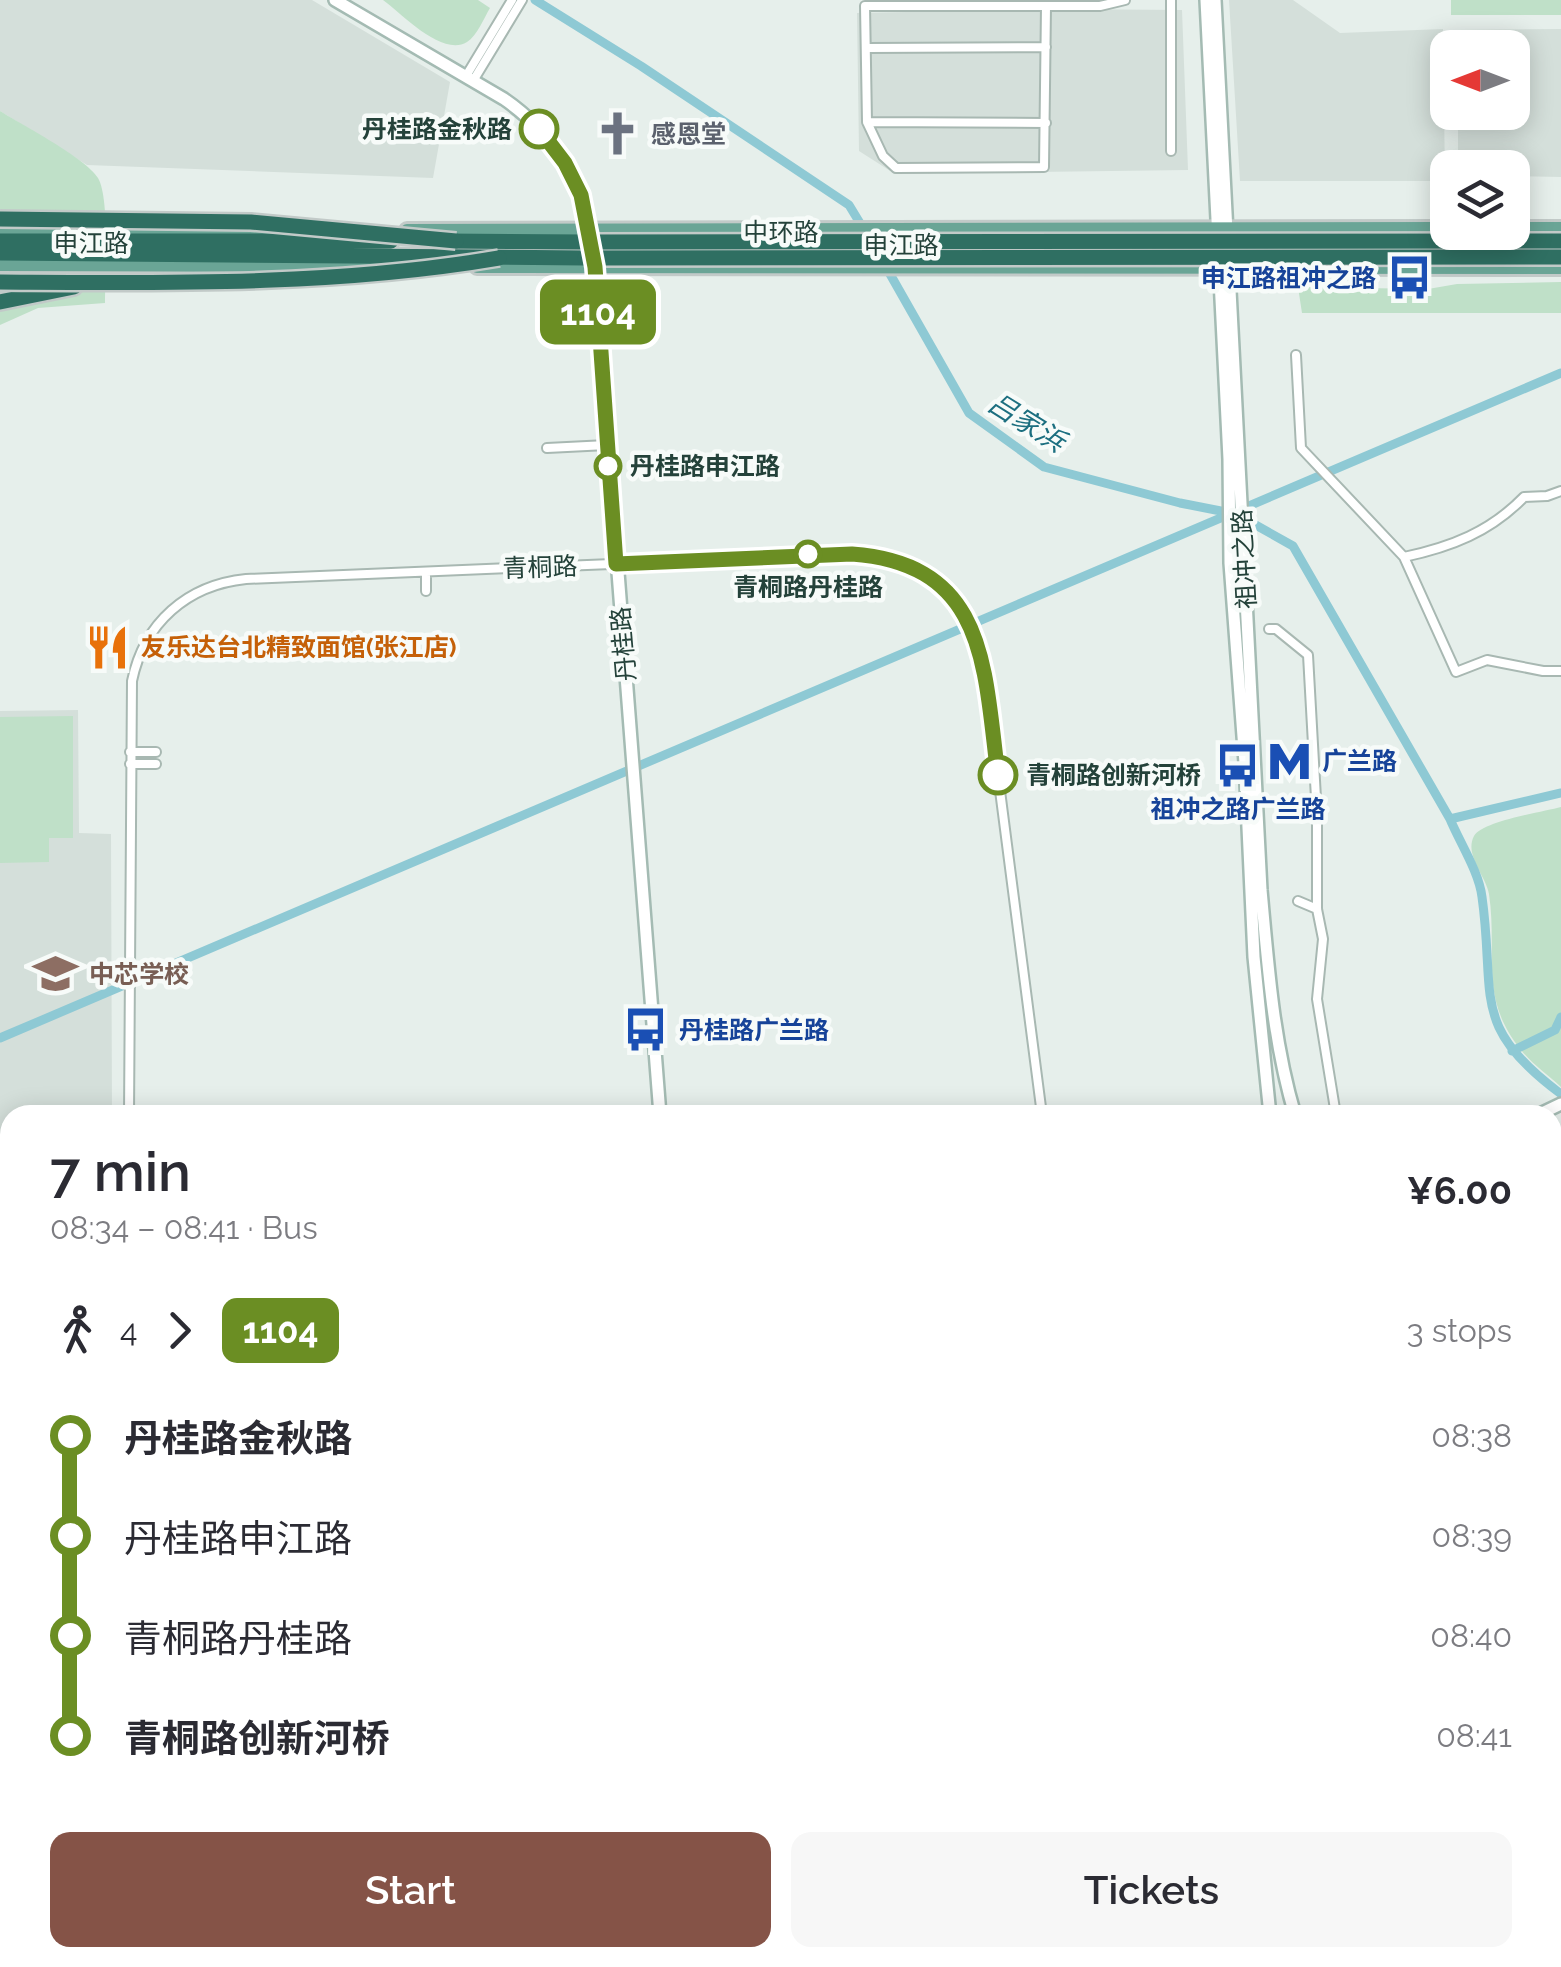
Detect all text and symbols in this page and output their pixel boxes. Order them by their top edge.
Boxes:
north arrow [1430,30,1530,130]
map controls [1430,30,1530,250]
marker: 丹桂路金秋路 [520,110,558,148]
church icon: 感恩堂 [594,110,642,158]
place label: 丹桂路金秋路 [362,114,512,144]
place label: 感恩堂 [651,119,726,149]
button: layers [1430,150,1530,250]
street label: 中环路 [743,217,819,247]
street label: 申江路 [53,228,129,258]
street label: 申江路 [863,230,939,260]
bus stop icon: 申江路祖冲之路 [1385,254,1433,302]
place label: 申江路祖冲之路 [1201,263,1376,293]
line badge: 1104 [528,280,668,344]
text: 1104 [560,292,636,333]
water label: 吕家浜 [982,386,1074,460]
place label: 丹桂路申江路 [630,451,780,481]
marker: 丹桂路申江路 [595,453,621,479]
street label: 祖冲之路 [1226,508,1262,610]
marker: 青桐路丹桂路 [795,541,821,567]
street label: 青桐路 [502,551,578,583]
place label: 青桐路丹桂路 [733,572,883,602]
street label: 丹桂路 [605,605,641,683]
restaurant icon: 友乐达台北精致面馆(张江店) [84,623,132,671]
place label: 友乐达台北精致面馆(张江店) [141,632,456,662]
metro station icon: 广兰路 [1265,737,1313,785]
bus stop icon: 祖冲之路广兰路 [1214,741,1262,789]
place label: 广兰路 [1322,746,1397,776]
marker: 青桐路创新河桥 [979,756,1017,794]
place label: 青桐路创新河桥 [1026,760,1201,790]
place label: 祖冲之路广兰路 [1150,794,1326,824]
school or university icon: 中芯学校 [32,950,80,998]
place label: 中芯学校 [89,959,189,989]
bus stop icon: 丹桂路广兰路 [622,1006,670,1054]
place label: 丹桂路广兰路 [679,1015,829,1045]
text: 7 min [50,1139,191,1204]
text: ¥6.00 [1407,1168,1512,1213]
text: 08:34 – 08:41 · Bus [50,1209,318,1246]
icon: walk [50,1303,105,1358]
icon: forward [152,1303,207,1358]
text: 1104 [242,1310,319,1351]
text: 4 [120,1312,137,1349]
text: 3 stops [1407,1312,1512,1349]
text: 丹桂路金秋路 [124,1416,352,1461]
text: 08:38 [1431,1417,1512,1454]
text: 丹桂路申江路 [124,1516,352,1561]
text: 08:39 [1432,1517,1512,1554]
text: 青桐路丹桂路 [124,1616,352,1661]
text: 08:40 [1430,1617,1512,1654]
text: 青桐路创新河桥 [124,1716,390,1761]
text: 08:41 [1436,1717,1512,1754]
button: Start [50,1832,771,1947]
button: Tickets [791,1832,1512,1947]

